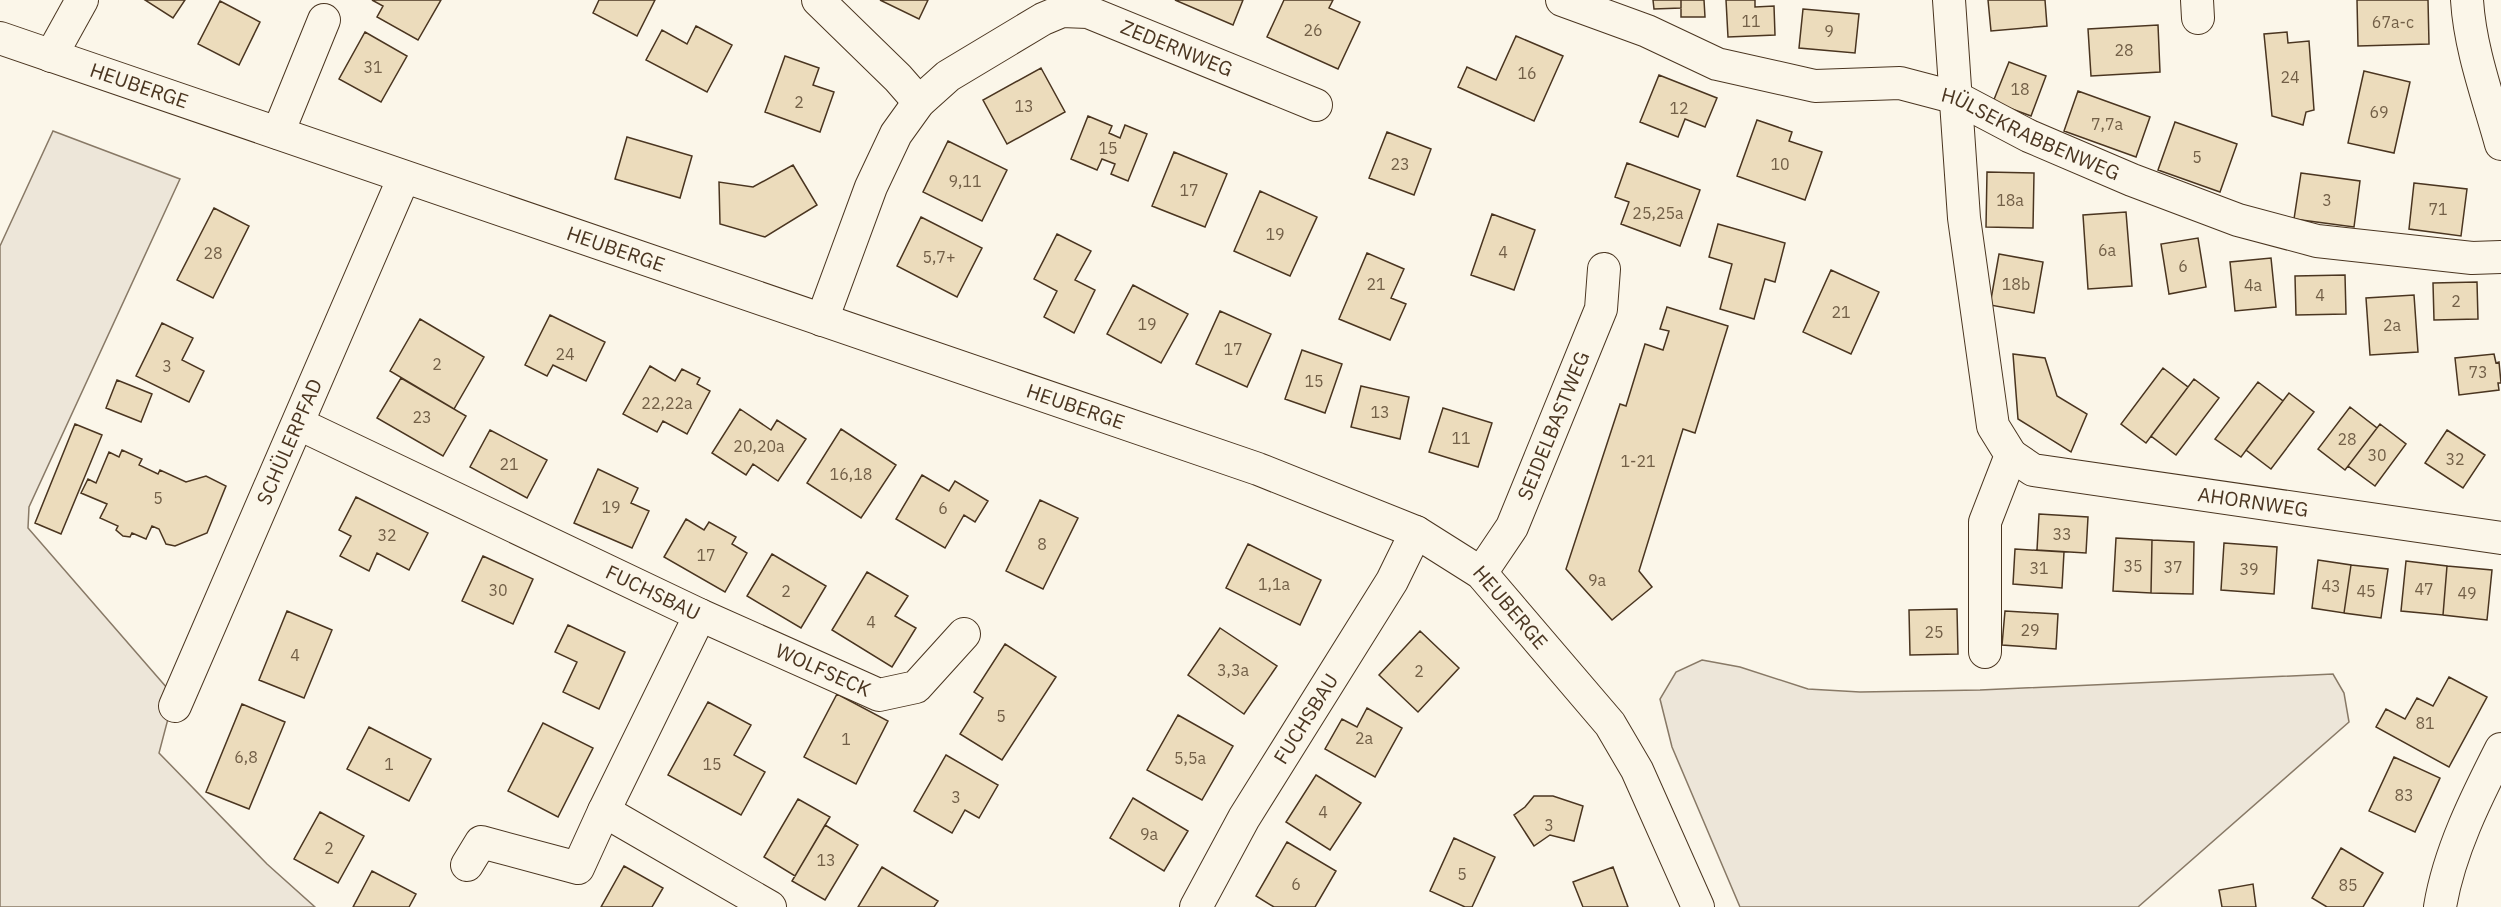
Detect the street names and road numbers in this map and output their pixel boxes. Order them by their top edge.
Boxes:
street label: ZEDERNWEG [1117,13,1237,83]
street label: HEUBERGE [86,56,192,115]
street label: HÜLSEKRABBENWEG [1939,80,2124,186]
street label: HEUBERGE [563,219,669,278]
street label: SEIDELBASTWEG [1510,347,1595,504]
street label: SCHÜLERPFAD [250,374,328,509]
street label: HEUBERGE [1023,377,1129,435]
street label: AHORNWEG [2196,480,2310,523]
street label: FUCHSBAU [601,558,705,626]
street label: HEUBERGE [1467,559,1554,655]
street label: WOLFSECK [772,637,876,703]
street label: FUCHSBAU [1267,668,1344,769]

